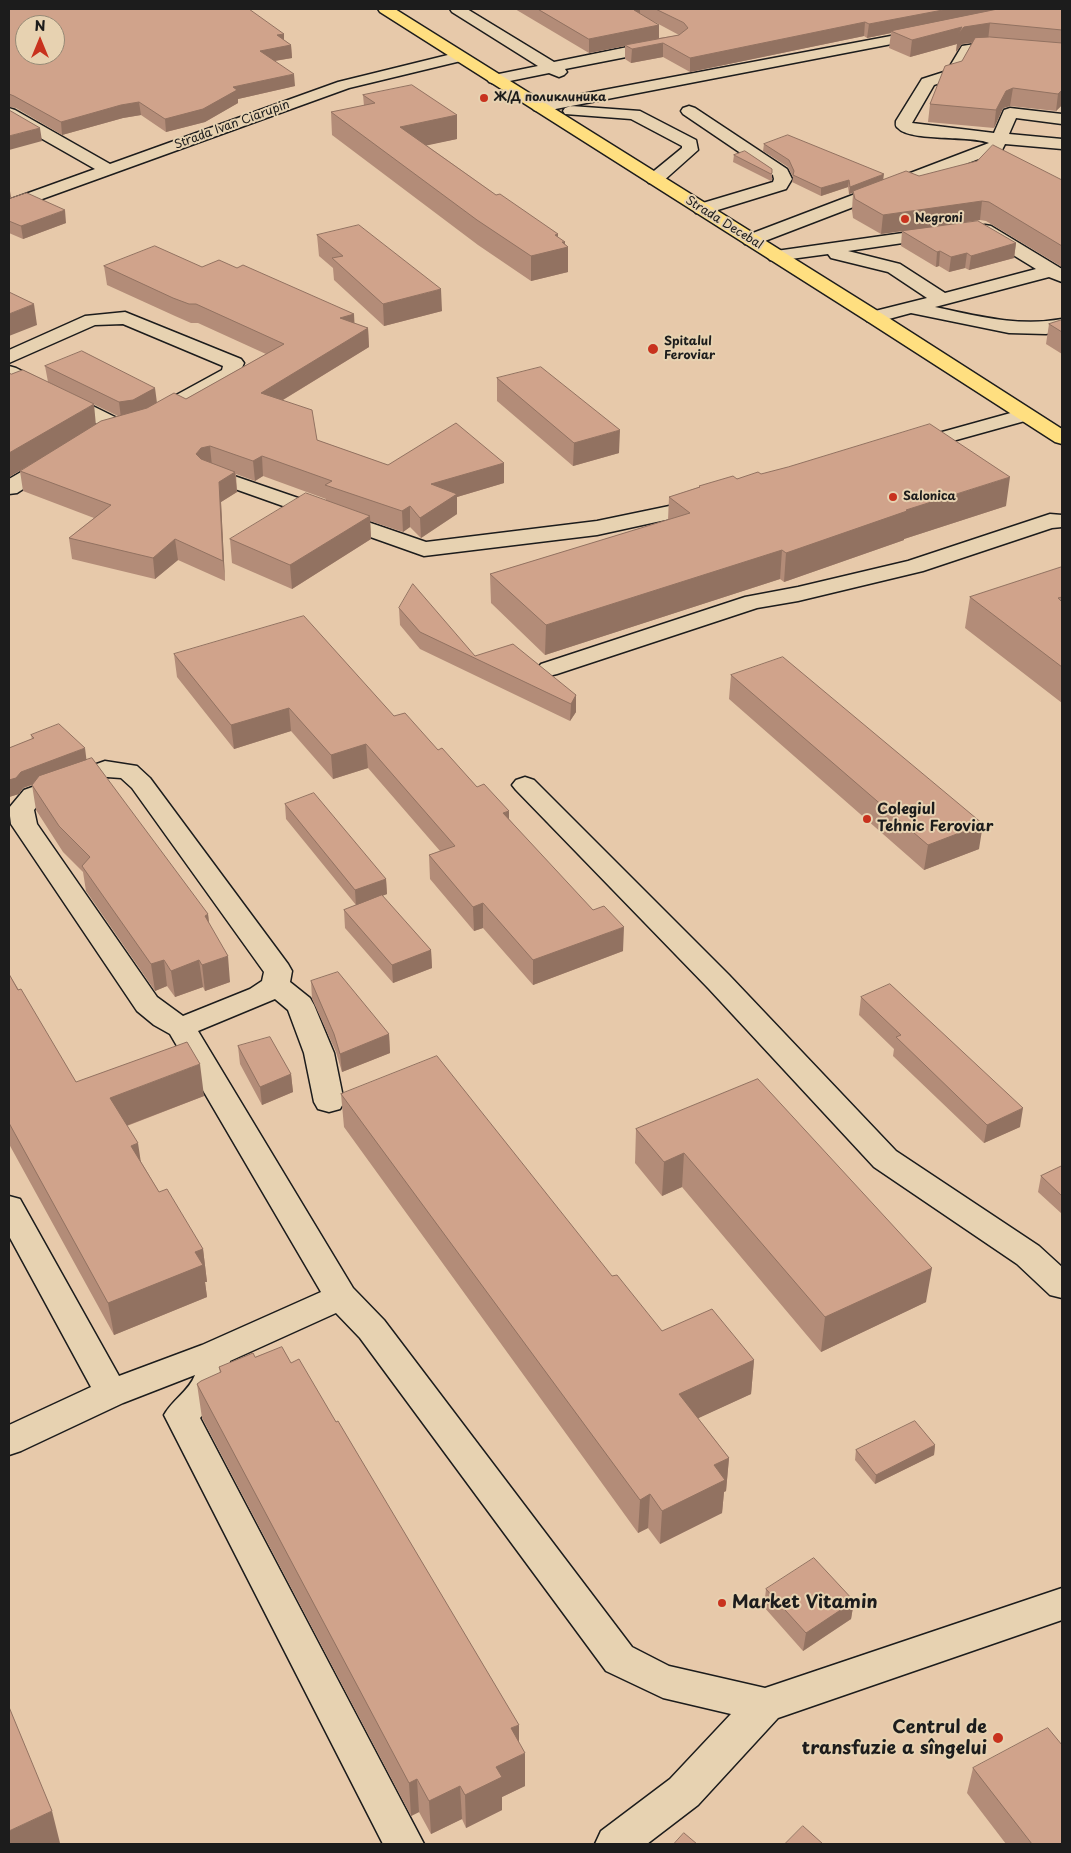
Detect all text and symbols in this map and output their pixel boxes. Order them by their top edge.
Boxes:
north arrow [15,15,65,65]
text: N [34,15,46,36]
place label: Ж/Д поликлиника [494,91,606,105]
marker: Ж/Д поликлиника [478,92,490,104]
street label: Strada Ivan Ciarupin [172,97,292,153]
street label: Strada Decebal [683,193,765,253]
place label: Negroni [915,212,963,226]
marker: Negroni [899,213,911,225]
place label: Spitalul Feroviar [664,335,715,363]
marker: Spitalul Feroviar [646,342,660,356]
place label: Salonica [903,490,956,504]
marker: Salonica [887,491,899,503]
place label: Colegiul Tehnic Feroviar [877,801,993,836]
marker: Colegiul Tehnic Feroviar [861,813,873,825]
place label: Market Vitamin [732,1592,878,1614]
marker: Market Vitamin [716,1597,728,1609]
place label: Centrul de transfuzie a sîngelui [802,1717,987,1760]
marker: Centrul de transfuzie a sîngelui [991,1731,1005,1745]

